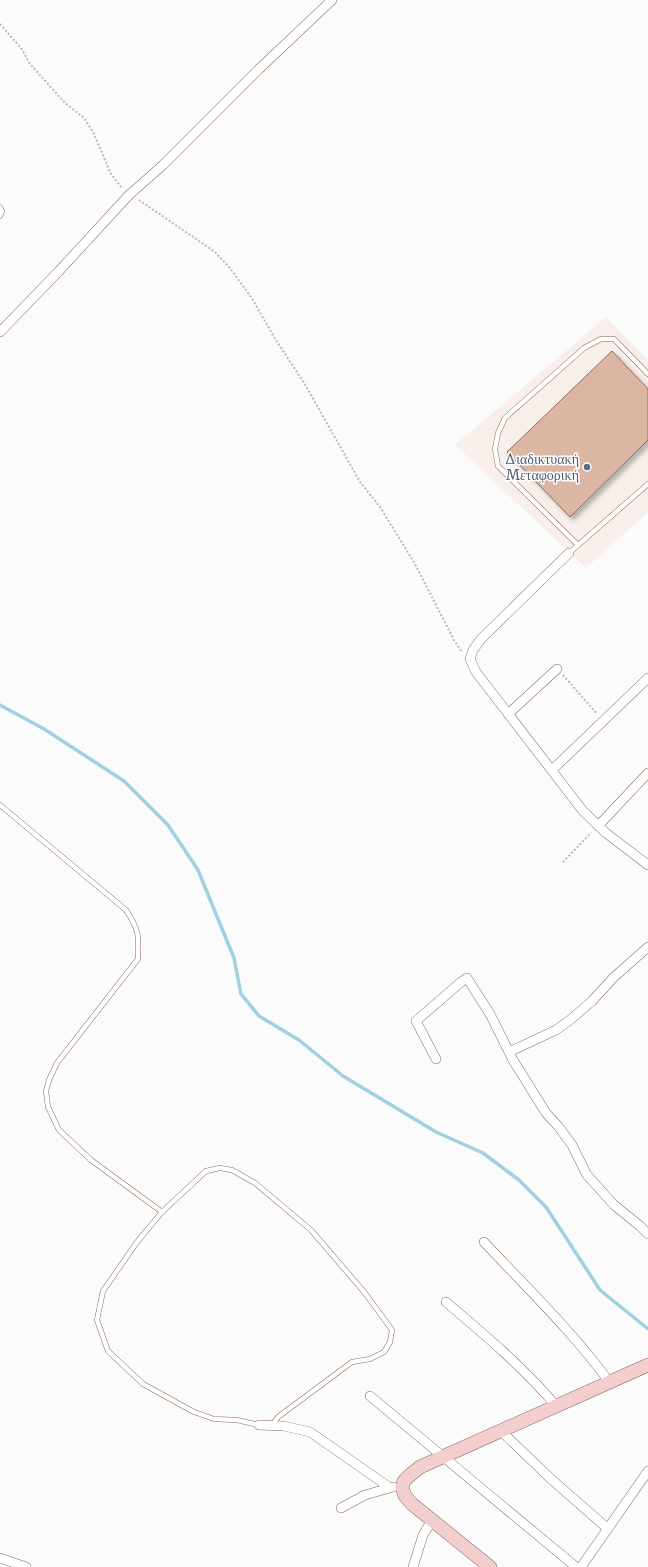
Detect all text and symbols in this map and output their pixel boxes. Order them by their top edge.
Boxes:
place label: Διαδικτυακή Μεταφορική [504,450,579,484]
marker: Διαδικτυακή Μεταφορική [582,462,592,472]

